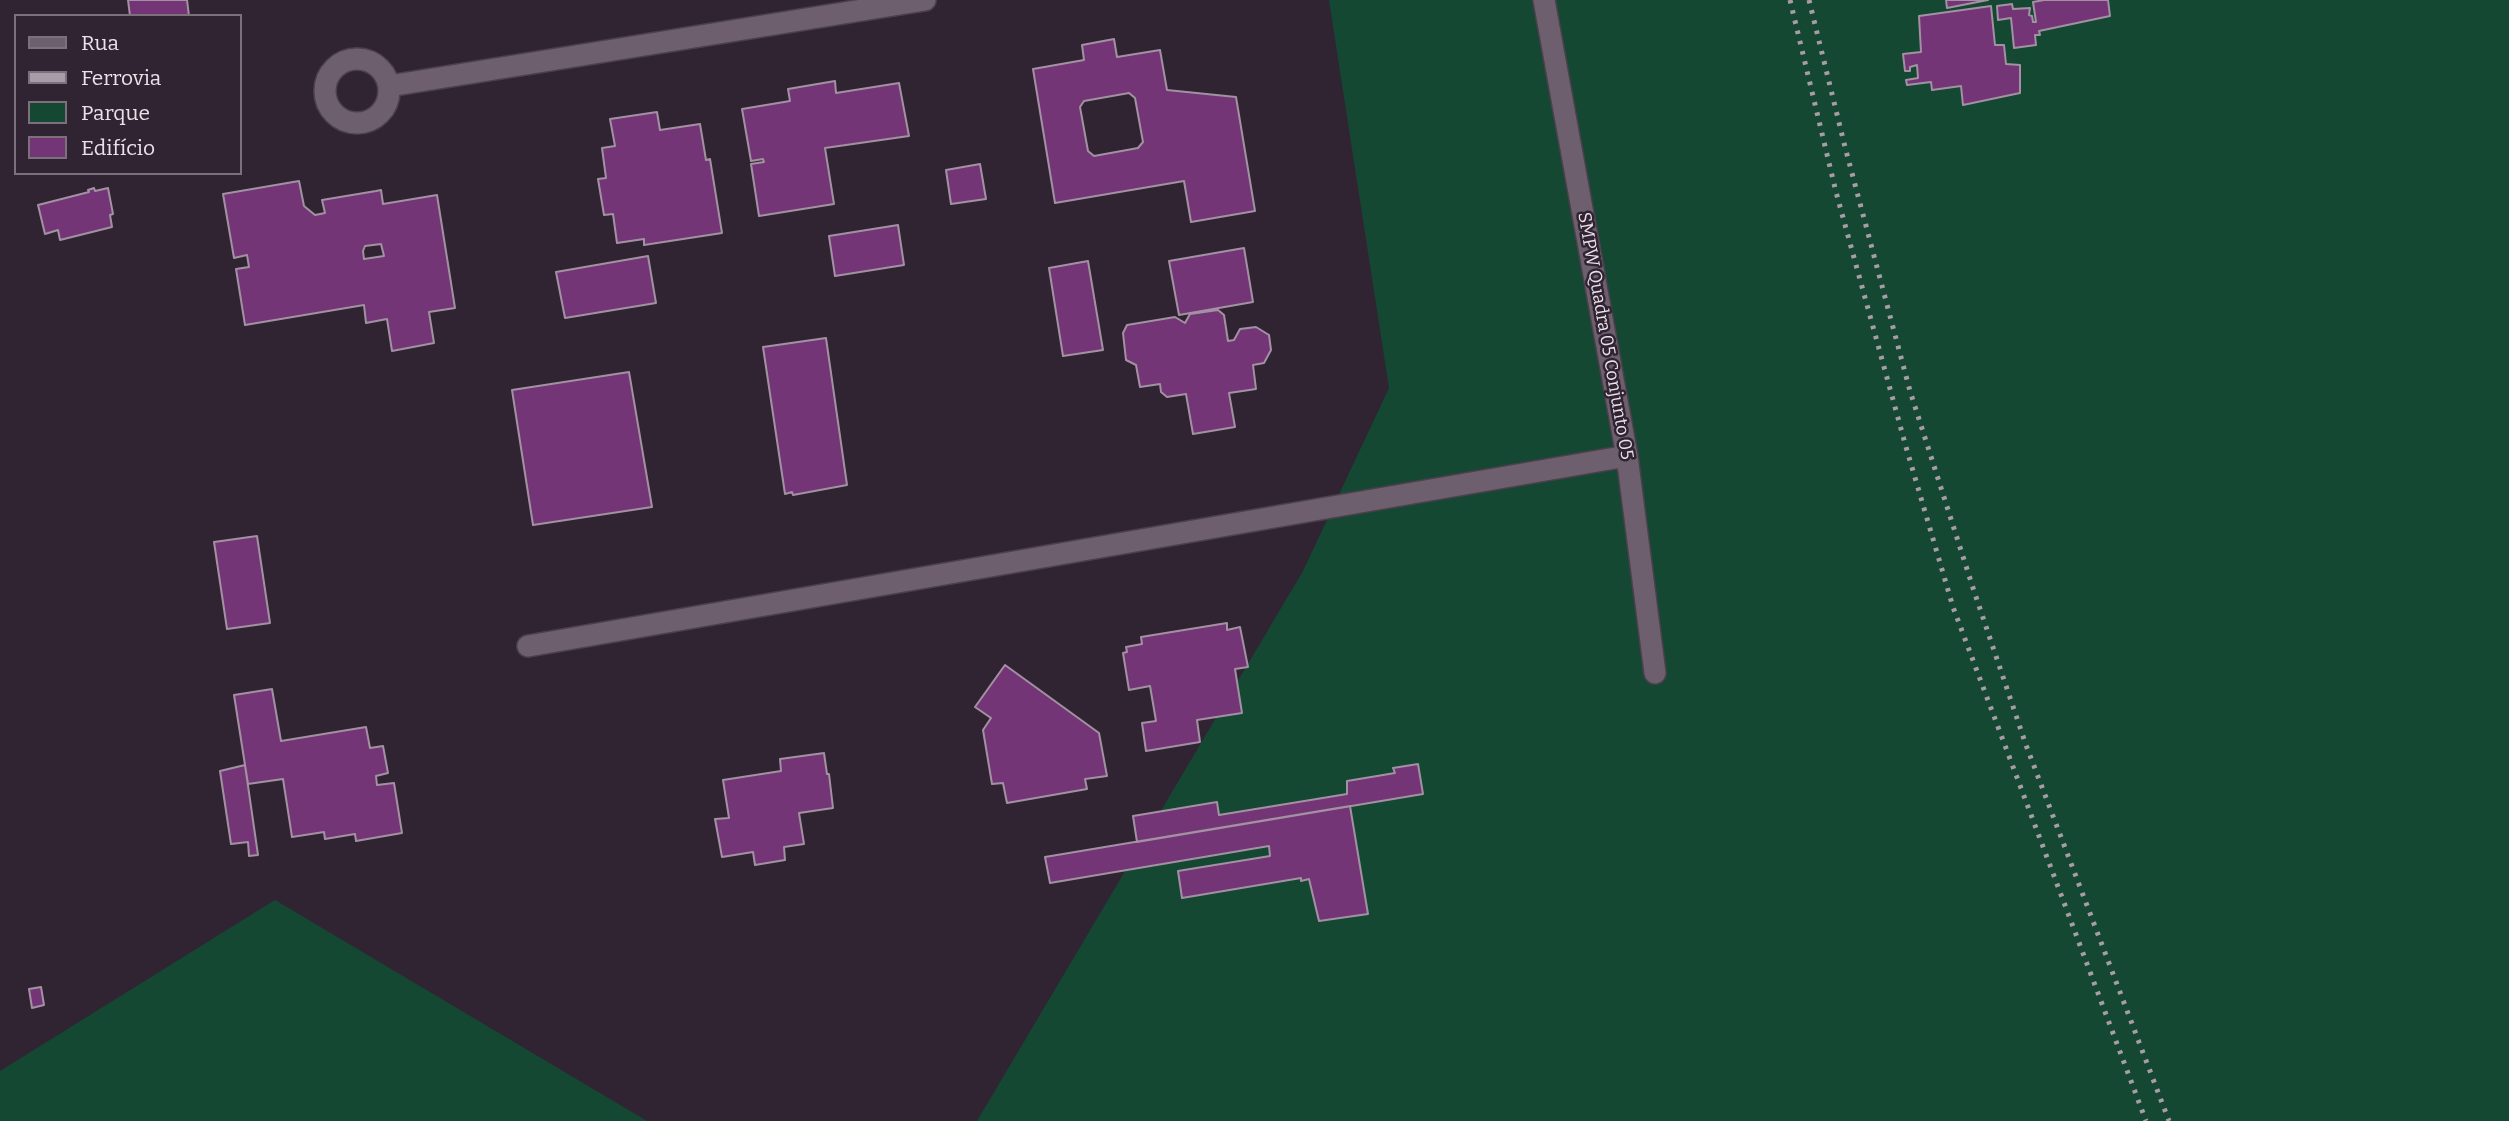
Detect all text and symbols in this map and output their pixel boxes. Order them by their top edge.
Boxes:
legend [14,14,242,175]
text: Rua [81,30,119,56]
text: Ferrovia [81,65,161,91]
text: Parque [81,100,150,126]
text: Edifício [81,135,155,161]
street label: SMPW Quadra 05 Conjunto 05 [1573,210,1637,462]

